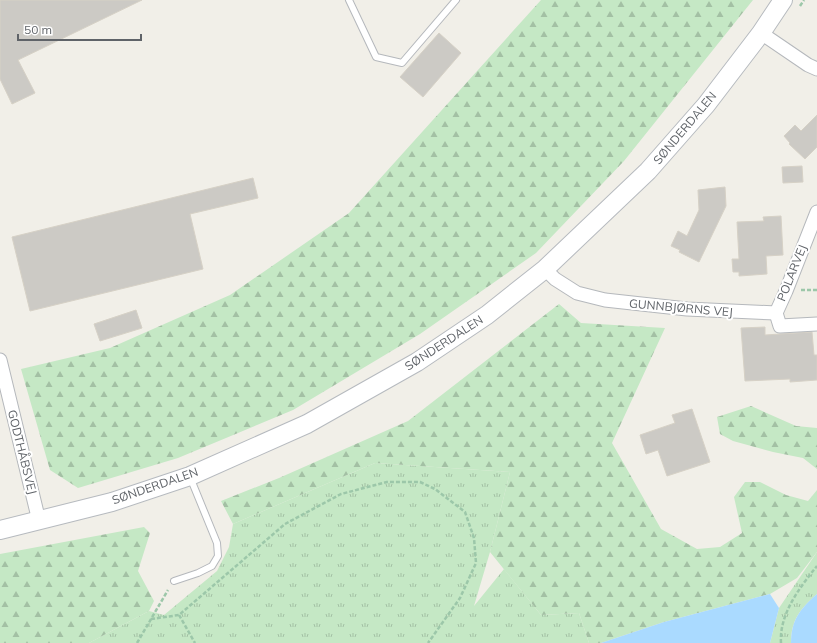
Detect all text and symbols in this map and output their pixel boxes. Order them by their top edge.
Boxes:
scale bar [18,16,141,42]
text: 50 m [24,22,52,37]
street label: SØNDERDALEN [650,88,719,167]
street label: POLARVEJ [773,242,810,303]
street label: GUNNBJØRNS VEJ [629,295,734,320]
street label: SØNDERDALEN [402,312,486,373]
street label: GODTHÅBSVEJ [5,408,40,496]
street label: SØNDERDALEN [110,464,200,507]

